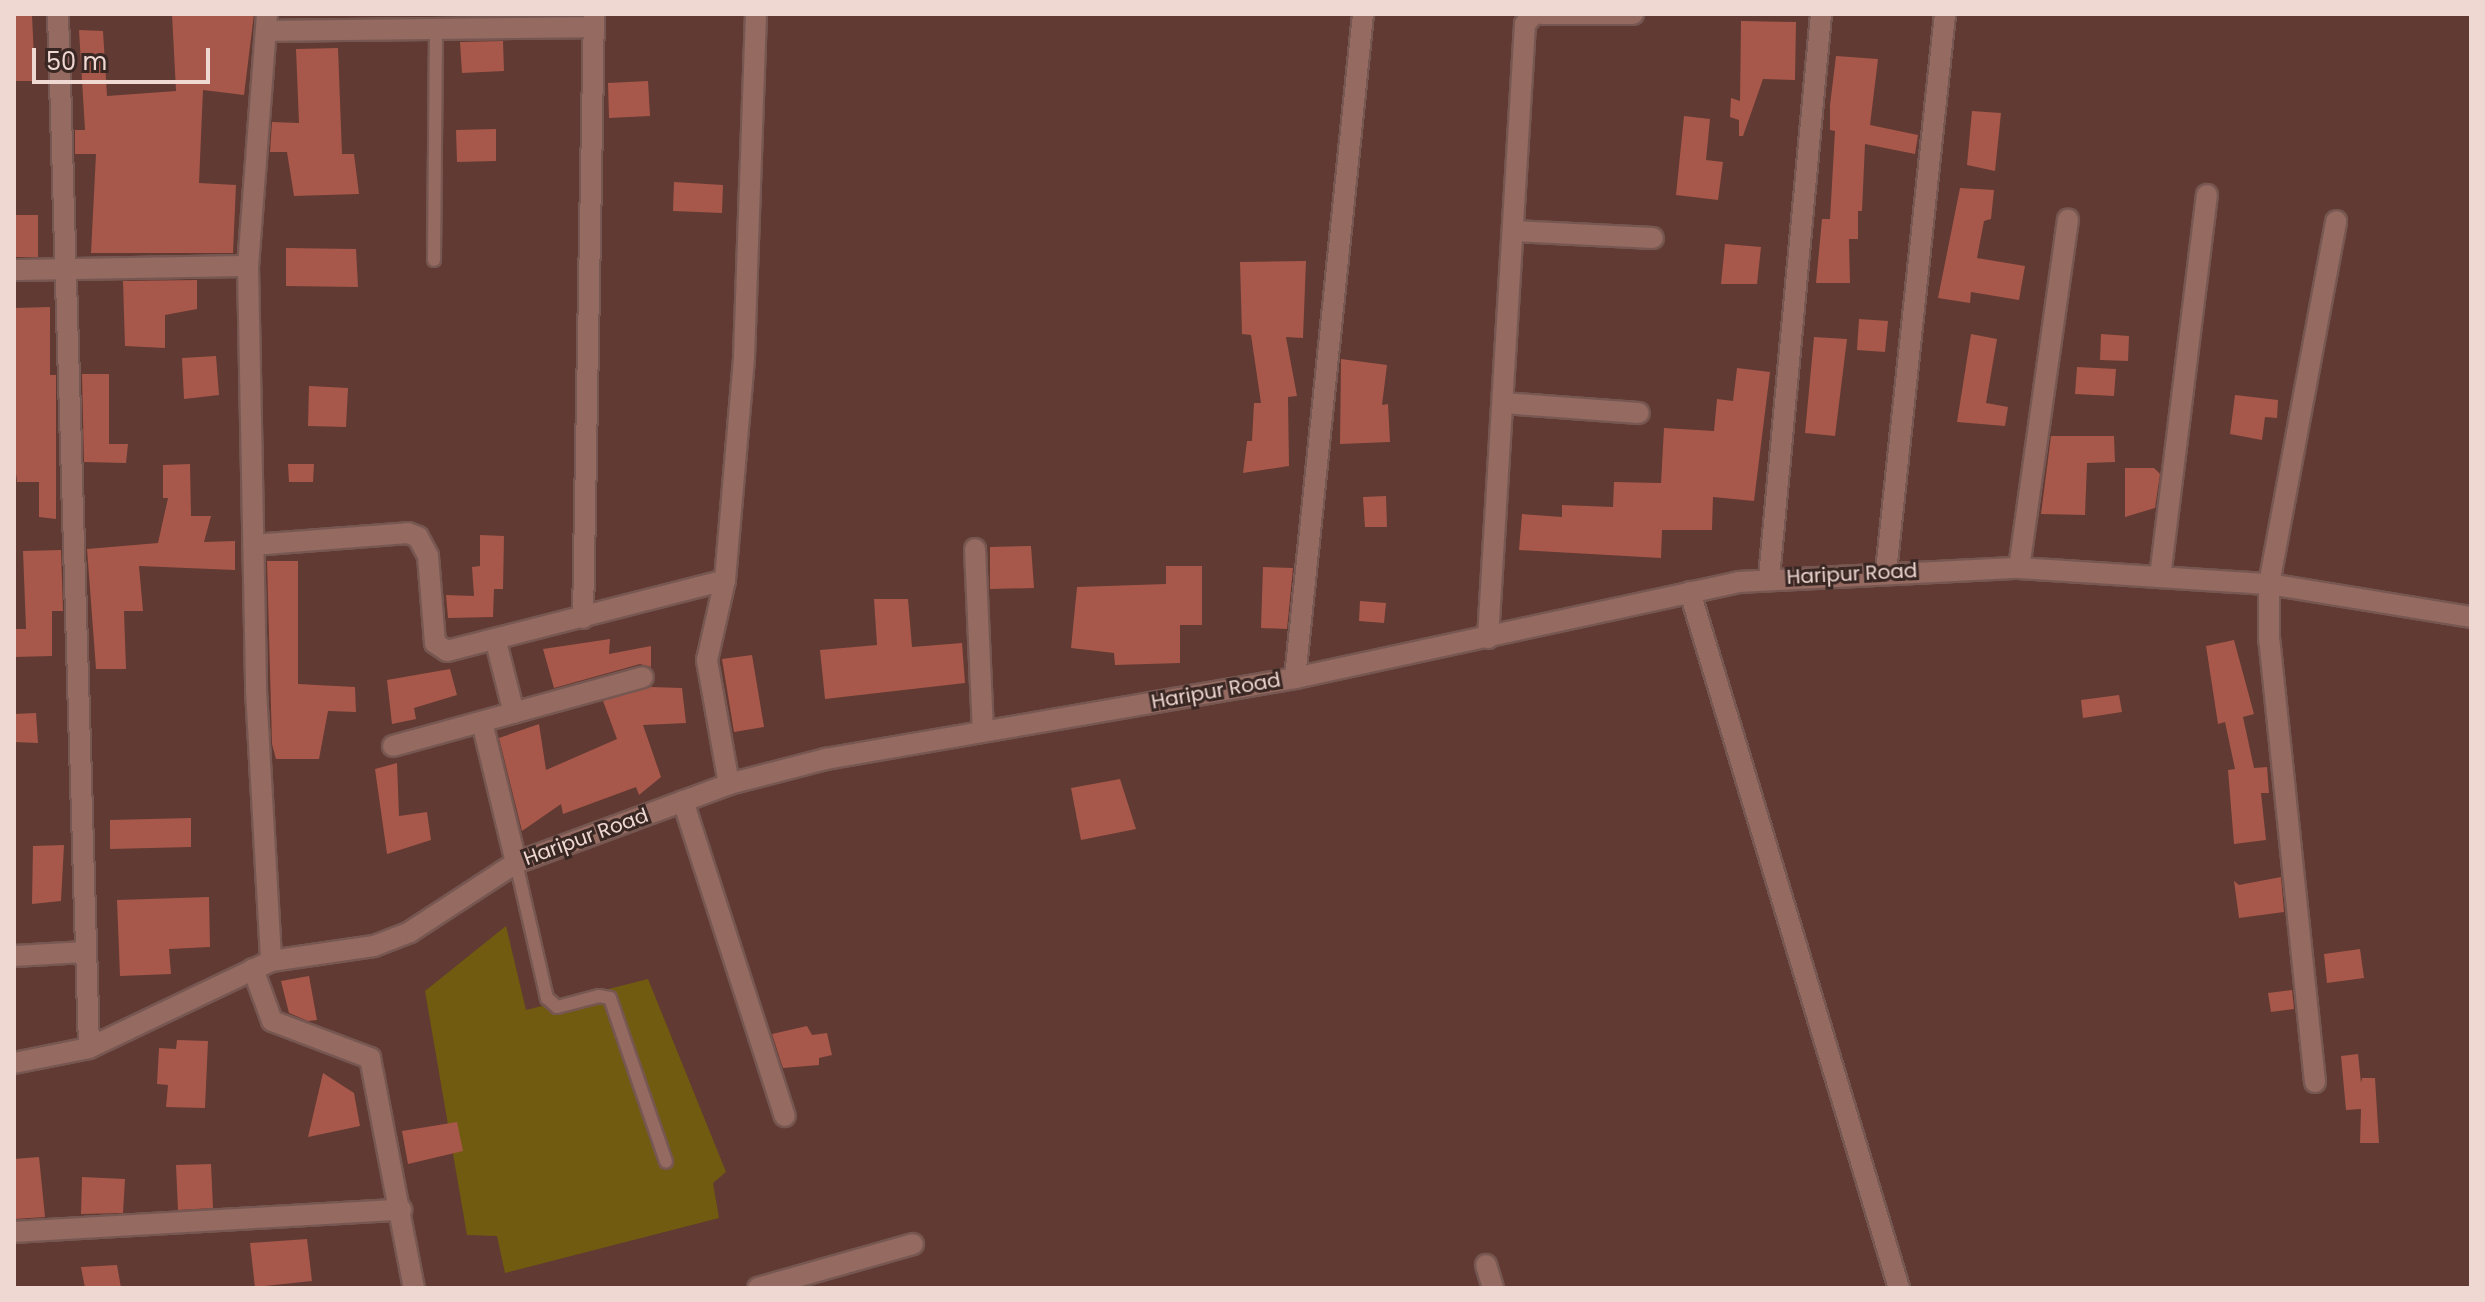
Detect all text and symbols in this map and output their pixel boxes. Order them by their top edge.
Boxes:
scale bar [36,32,214,82]
text: 50 m [46,45,107,78]
street label: Haripur Road [1786,559,1918,589]
street label: Haripur Road [1149,668,1283,714]
street label: Haripur Road [520,803,652,871]

